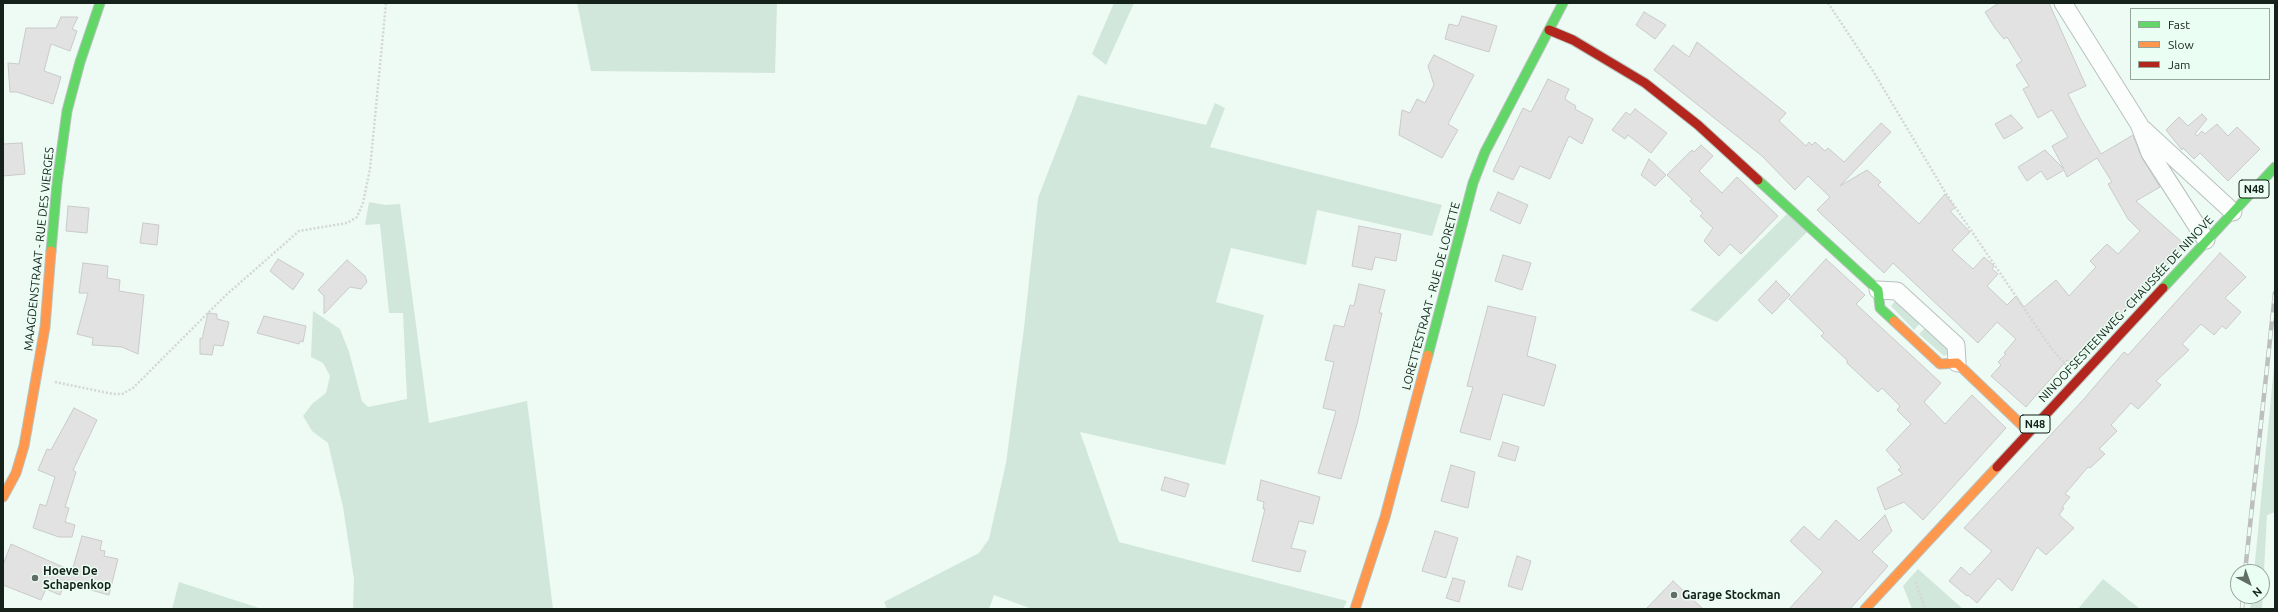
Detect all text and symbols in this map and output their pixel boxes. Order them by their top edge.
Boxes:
legend [2130,8,2270,80]
text: Fast [2168,18,2190,31]
text: Slow [2168,38,2194,51]
text: Jam [2168,58,2190,71]
street label: MAAGDENSTRAAT - RUE DES VIERGES [21,146,57,352]
road number: N48 [2239,180,2269,198]
street label: LORETTESTRAAT - RUE DE LORETTE [1399,200,1463,392]
street label: NINOOFSESTEENWEG - CHAUSSÉE DE NINOVE [2036,213,2216,405]
road number: N48 [2020,415,2050,433]
place label: Hoeve De Schapenkop [43,564,111,592]
north arrow [2230,564,2270,604]
marker: Hoeve De Schapenkop [30,573,40,583]
text: N [2250,585,2264,600]
place label: Garage Stockman [1682,588,1781,602]
marker: Garage Stockman [1669,590,1679,600]

